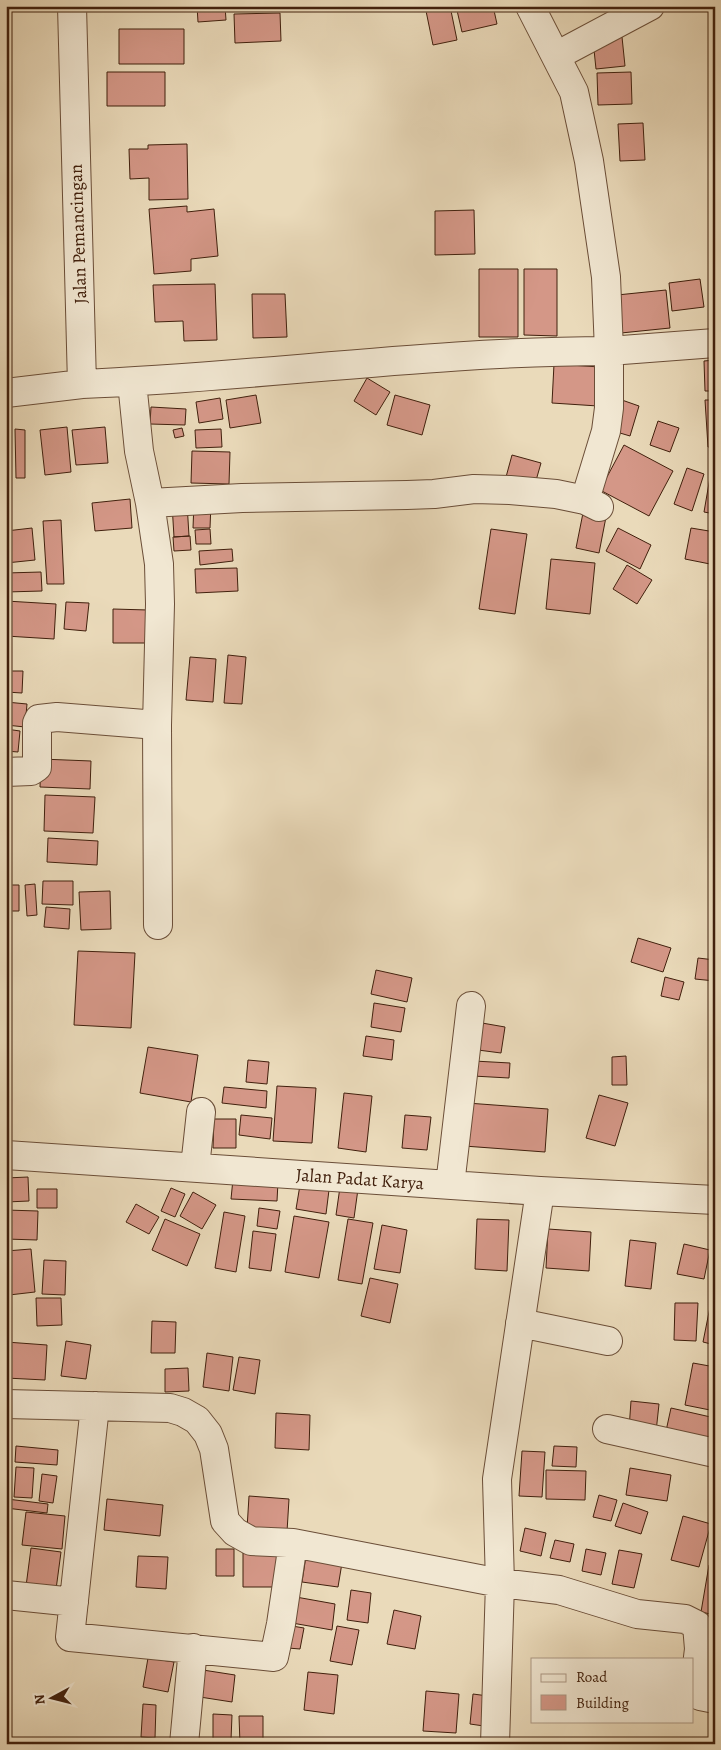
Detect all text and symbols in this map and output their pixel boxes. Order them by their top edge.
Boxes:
street label: Jalan Pemancingan [64,164,92,304]
street label: Jalan Padat Karya [295,1163,425,1195]
legend [531,1658,694,1722]
text: Road [576,1667,608,1687]
north arrow [28,1672,78,1722]
text: N [30,1693,50,1706]
text: Building [576,1693,629,1713]

